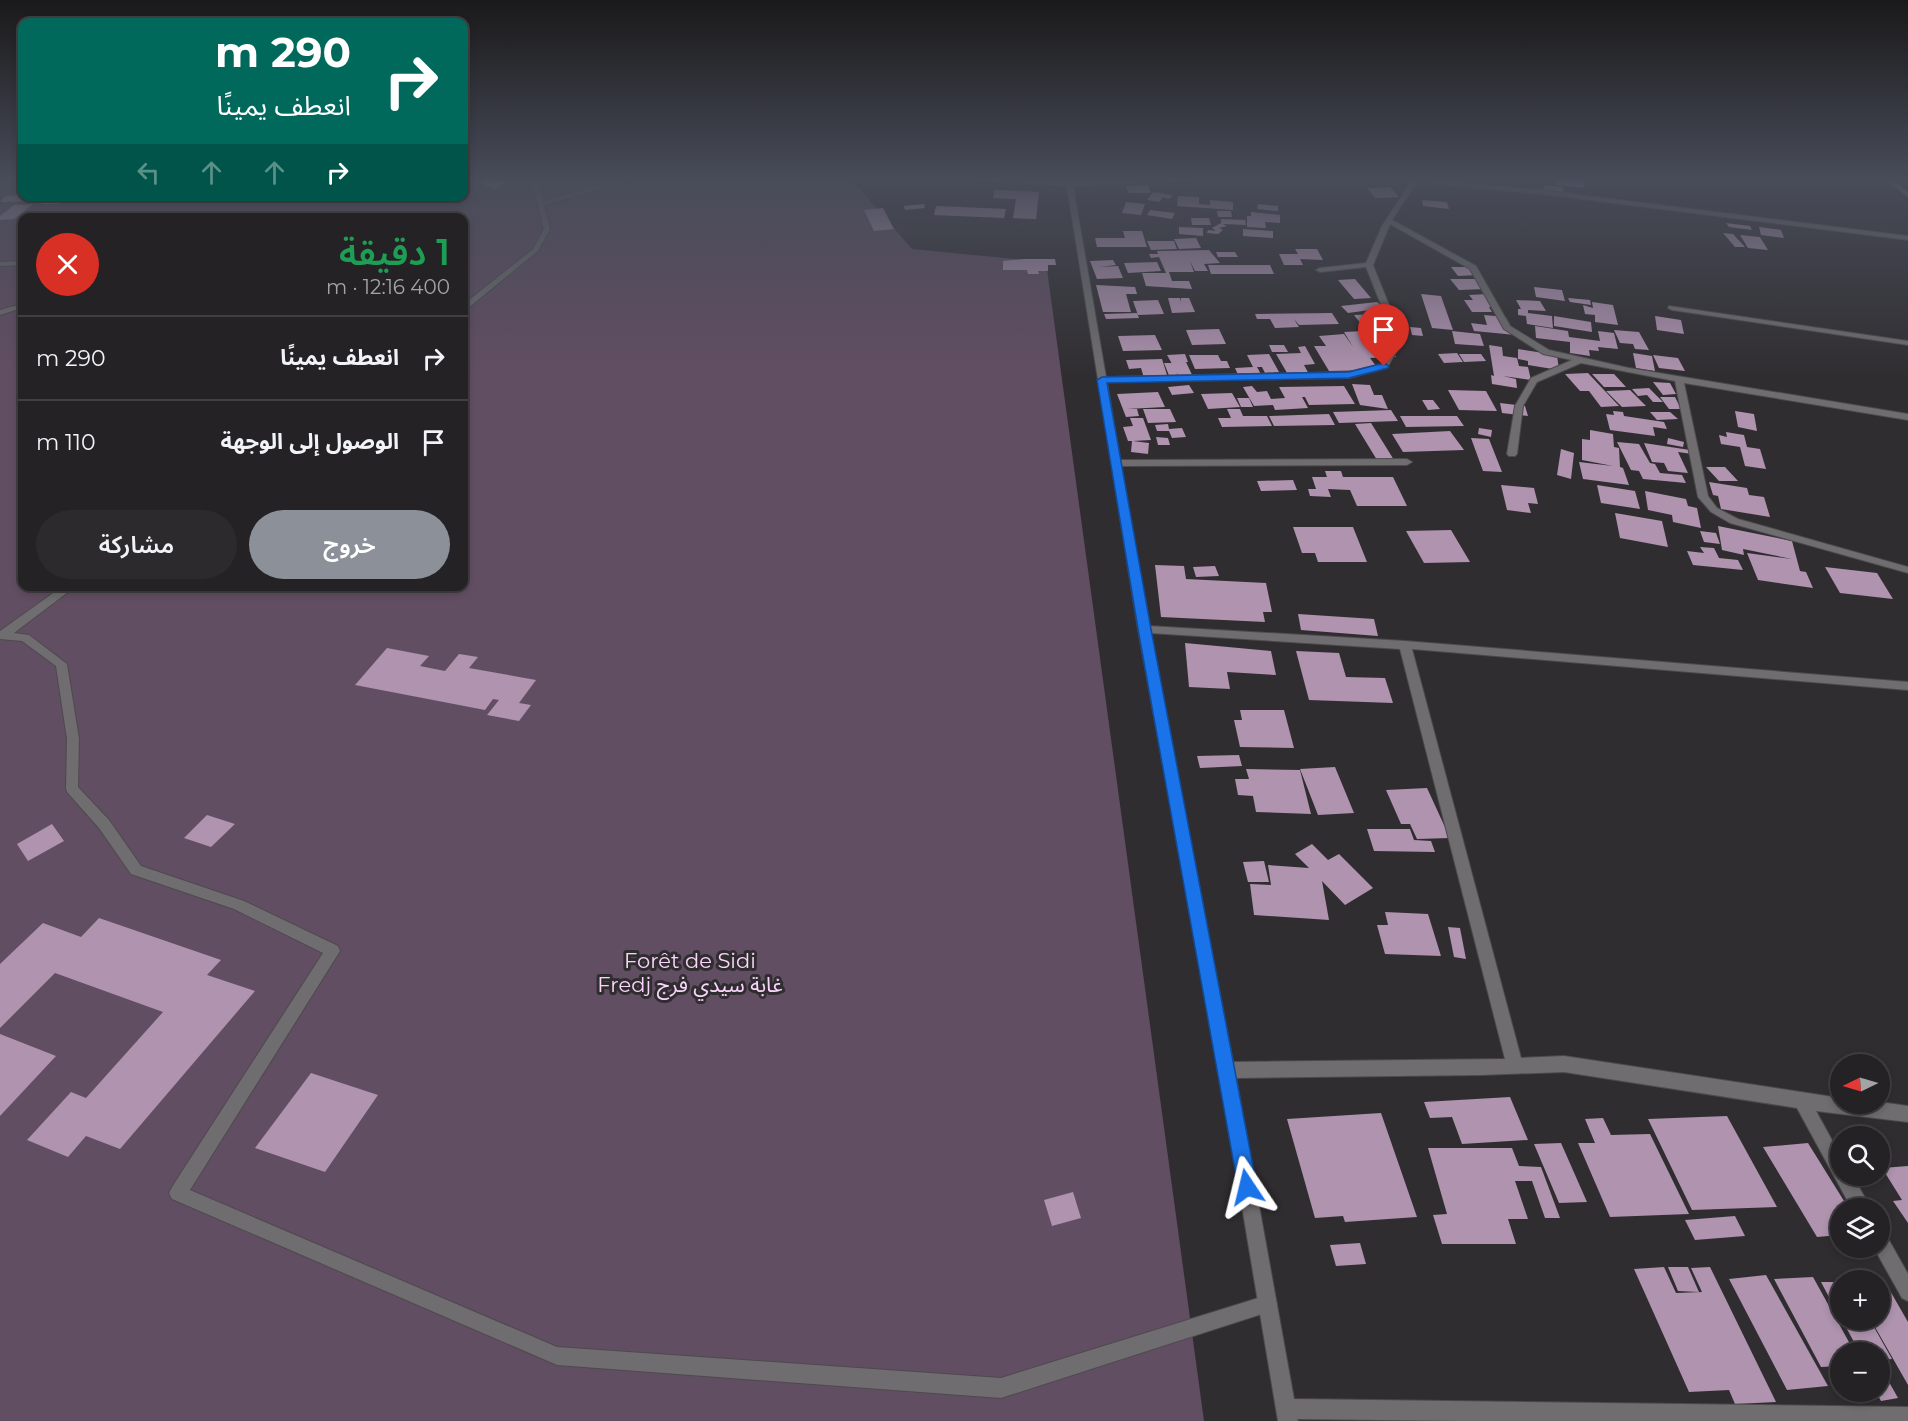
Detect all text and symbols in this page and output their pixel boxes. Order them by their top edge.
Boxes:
text: 290 m [215,26,351,78]
icon: right [372,42,450,120]
text: انعطف يمينًا [216,89,351,122]
icon: left [132,156,165,189]
icon: ahead [195,156,228,189]
icon: ahead [258,156,291,189]
icon: right [321,156,354,189]
text: 1 دقيقة [339,230,450,274]
button: close [36,233,99,296]
text: 400 m · 12:16 [326,275,450,299]
pin [1358,304,1409,366]
icon: arrive [1367,313,1400,346]
icon: right [417,342,450,375]
text: انعطف يمينًا [280,344,399,371]
text: 290 m [36,345,106,372]
icon: arrive [417,426,450,459]
text: الوصول إلى الوجهة [220,428,399,455]
text: 110 m [36,429,96,456]
button: مشاركة [36,510,237,579]
button: خروج [249,510,450,579]
park label: Forêt de Sidi Fredj غابة سيدي فرج [597,948,783,1001]
north arrow [1830,1054,1890,1114]
map controls [1830,1054,1890,1402]
button: search [1830,1126,1890,1186]
position arrow [1215,1155,1279,1219]
button: layers [1830,1198,1890,1258]
button: + [1830,1270,1890,1330]
button: − [1830,1342,1890,1402]

